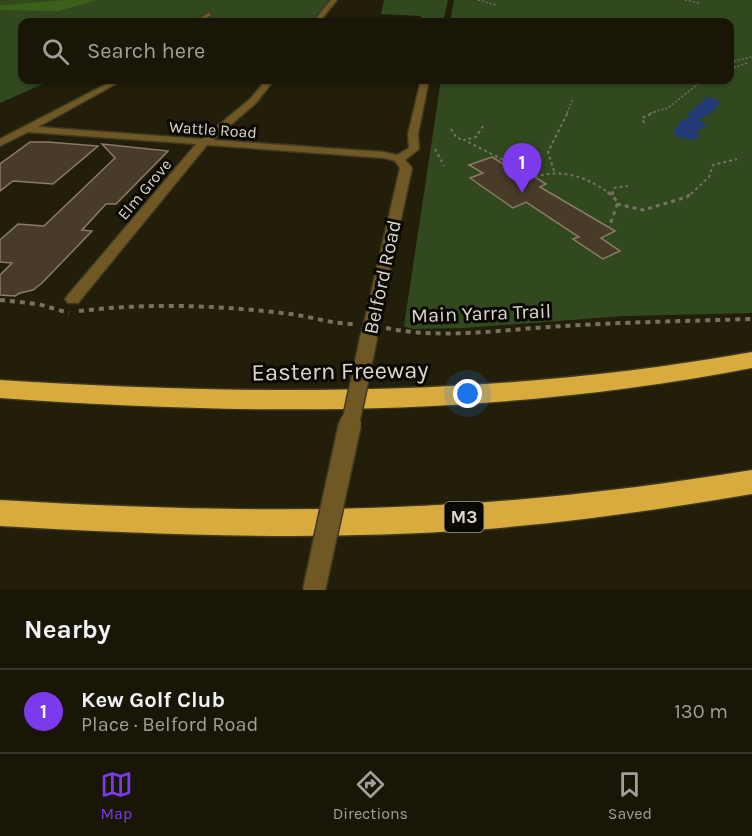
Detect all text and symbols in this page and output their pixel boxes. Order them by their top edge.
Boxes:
search box [18,18,734,84]
icon: search [39,35,72,68]
text: Search here [87,38,205,64]
street label: Wattle Road [168,117,258,142]
pin: 1 [502,144,542,193]
street label: Elm Grove [114,155,175,224]
street label: Belford Road [359,218,406,336]
street label: Main Yarra Trail [411,300,551,327]
street label: Eastern Freeway [251,355,429,387]
your location [453,379,482,408]
road number: M3 [444,502,484,532]
text: Nearby [24,614,111,645]
text: Kew Golf Club [81,687,225,713]
text: 1 [40,700,47,723]
text: 130 m [674,700,728,723]
text: Place · Belford Road [81,713,258,736]
tab: Map [100,768,133,823]
tab: Directions [333,768,408,823]
tab: Saved [608,768,652,823]

